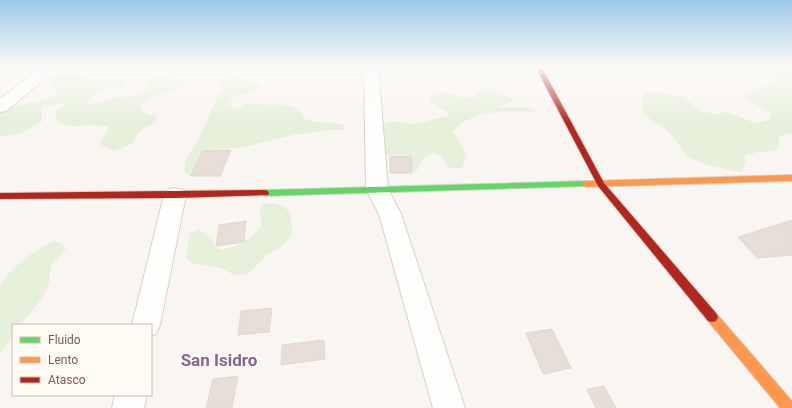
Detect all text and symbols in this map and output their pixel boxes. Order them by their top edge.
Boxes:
legend [12,324,152,396]
text: Fluido [48,333,81,347]
district label: San Isidro [181,350,258,370]
text: Lento [48,353,78,367]
text: Atasco [48,373,86,387]

